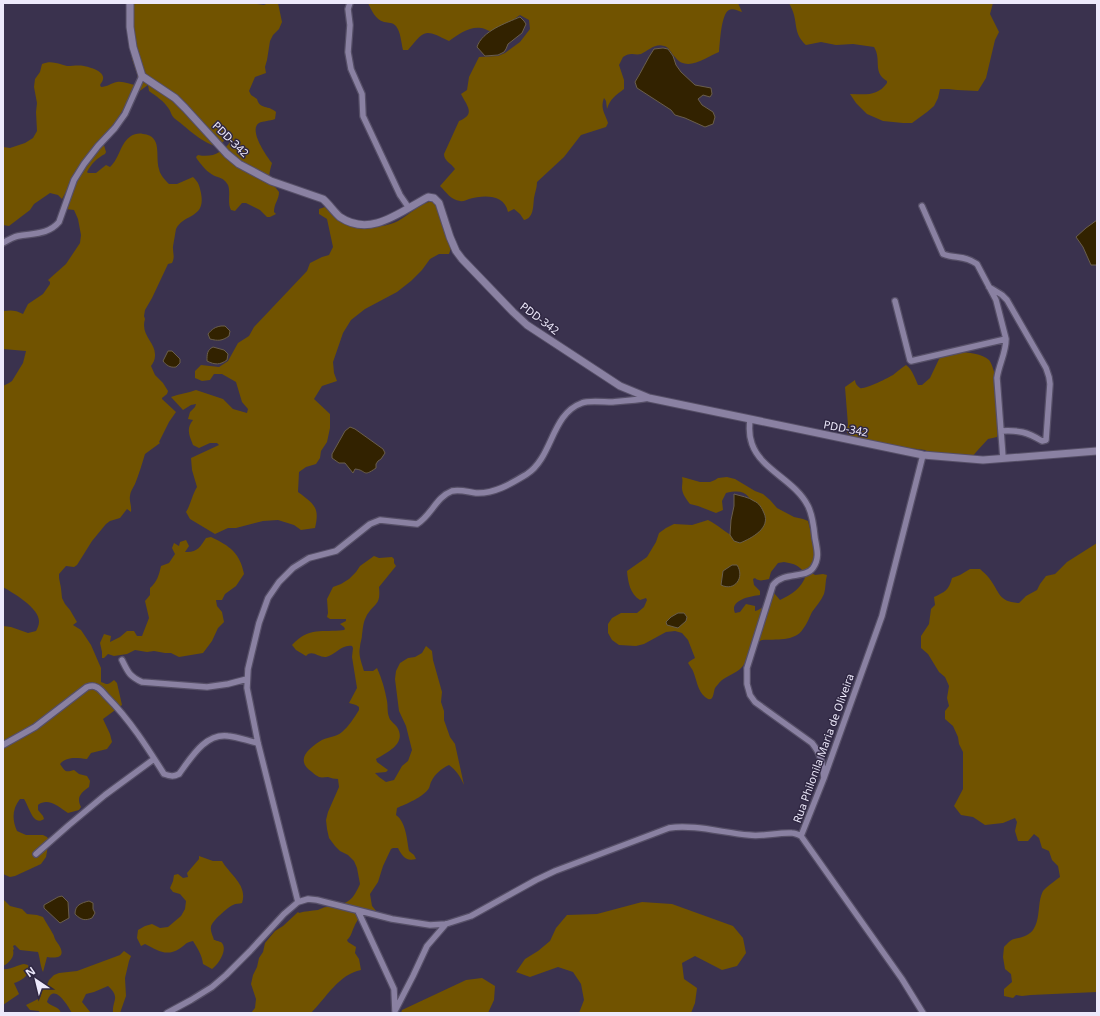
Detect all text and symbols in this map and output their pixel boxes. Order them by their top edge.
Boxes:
street label: PDD-342 [210,118,252,160]
street label: PDD-342 [517,298,563,338]
street label: PDD-342 [822,416,870,440]
street label: Rua Philonila Maria de Oliveira [789,671,857,825]
north arrow [16,960,56,1000]
text: N [22,963,38,980]

